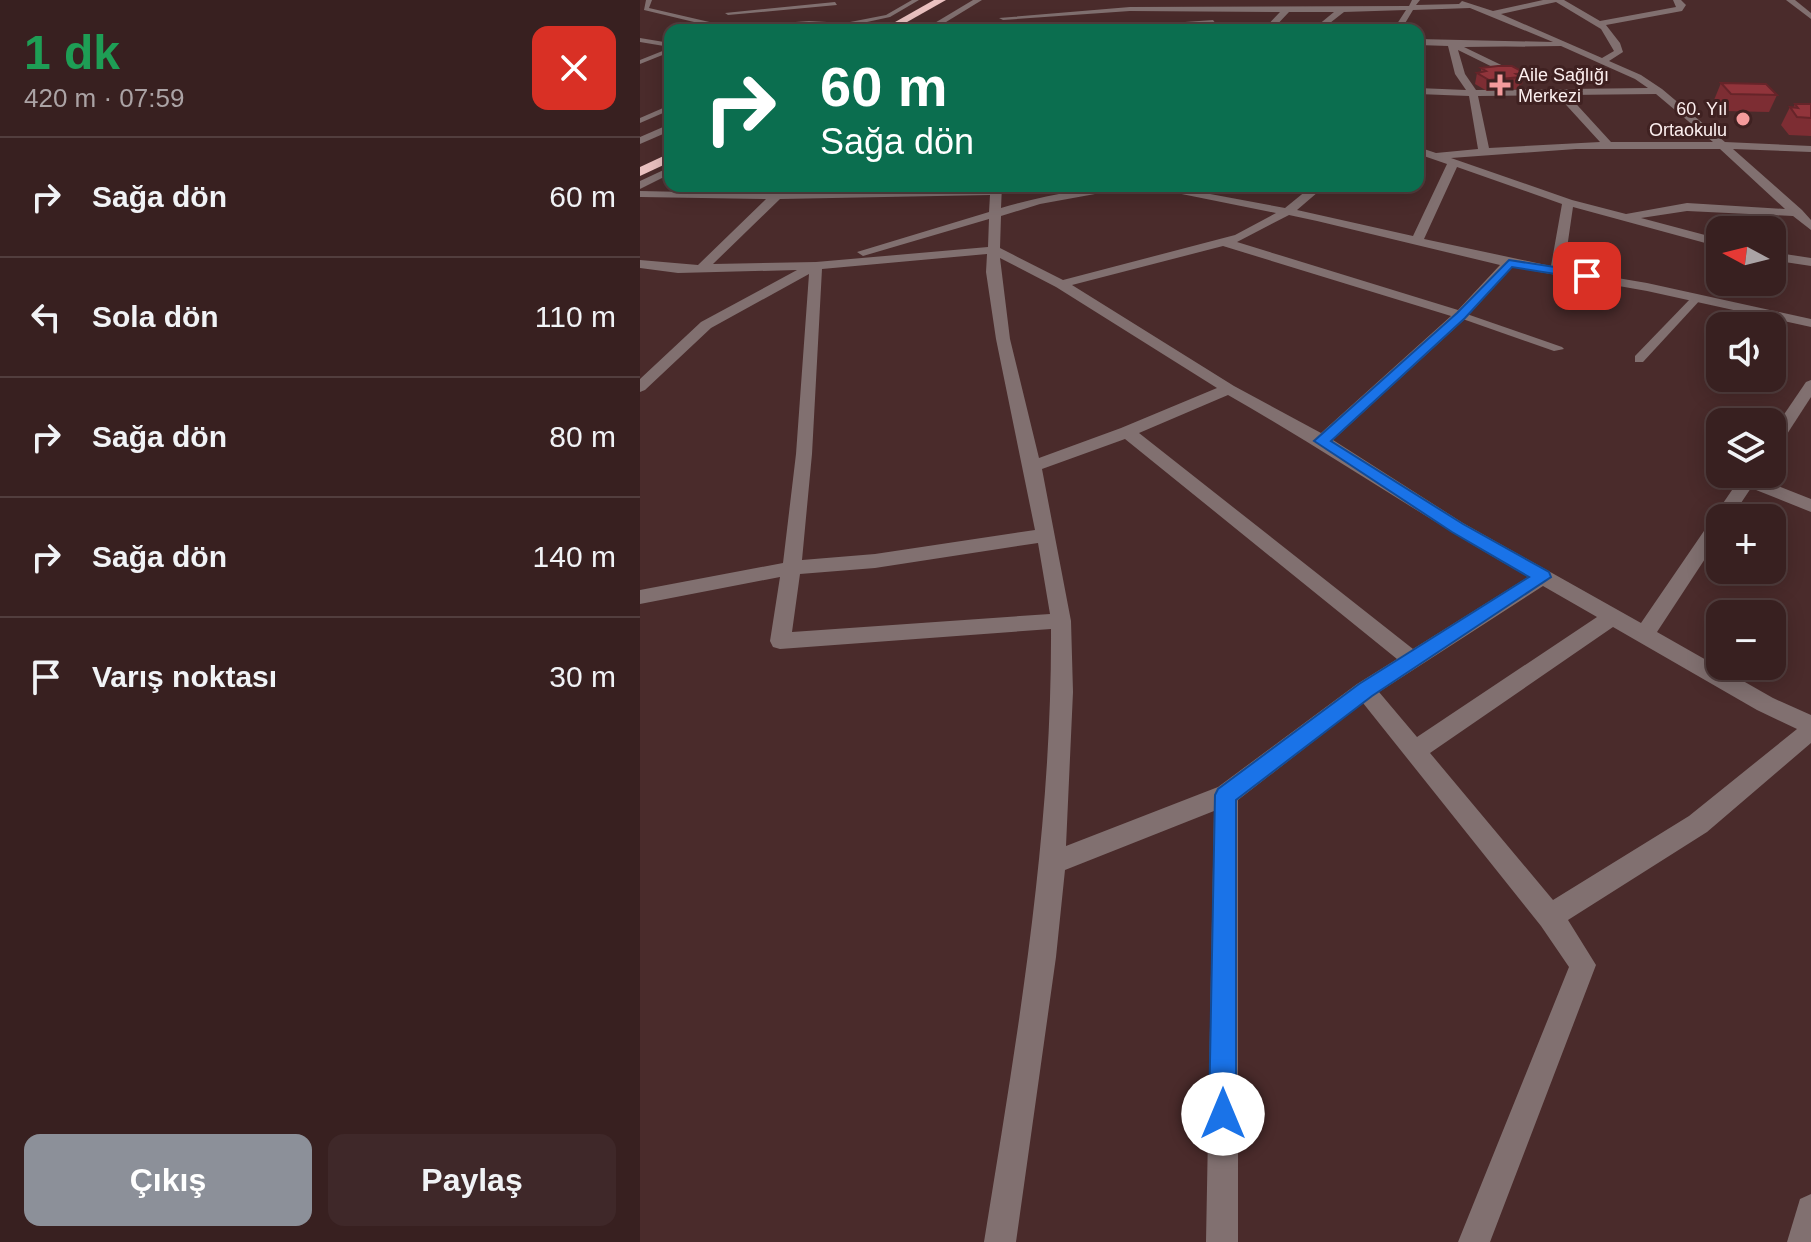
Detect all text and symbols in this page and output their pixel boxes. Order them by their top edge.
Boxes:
text: 1 dk [24,26,120,79]
button: close [532,26,616,110]
text: 60 m [820,55,948,118]
icon: right [688,56,792,160]
place label: Aile Sağlığı Merkezi [1518,65,1609,106]
marker: Aile Sağlığı Merkezi [1489,74,1511,96]
text: 420 m · 07:59 [24,83,184,113]
place label: 60. Yıl Ortaokulu [1649,99,1727,140]
marker: 60. Yıl Ortaokulu [1734,110,1752,128]
text: Sağa dön [820,121,974,162]
icon: right [24,175,68,219]
text: Sağa dön [92,180,227,213]
text: 60 m [549,180,616,213]
north arrow [1706,216,1786,296]
map controls [1706,216,1786,680]
pin [1553,242,1621,310]
icon: arrive [1565,254,1609,298]
icon: left [24,295,68,339]
text: Sola dön [92,300,219,333]
text: 110 m [535,300,616,333]
button: sound [1706,312,1786,392]
button: layers [1706,408,1786,488]
icon: right [24,415,68,459]
text: Sağa dön [92,420,227,453]
text: 80 m [549,420,616,453]
button: + [1706,504,1786,584]
icon: right [24,535,68,579]
text: Sağa dön [92,540,227,573]
text: 140 m [533,540,616,573]
button: − [1706,600,1786,680]
icon: arrive [24,655,68,699]
text: Varış noktası [92,660,277,693]
text: 30 m [549,660,616,693]
position arrow [1181,1072,1265,1156]
button: Çıkış [24,1134,312,1226]
button: Paylaş [328,1134,616,1226]

